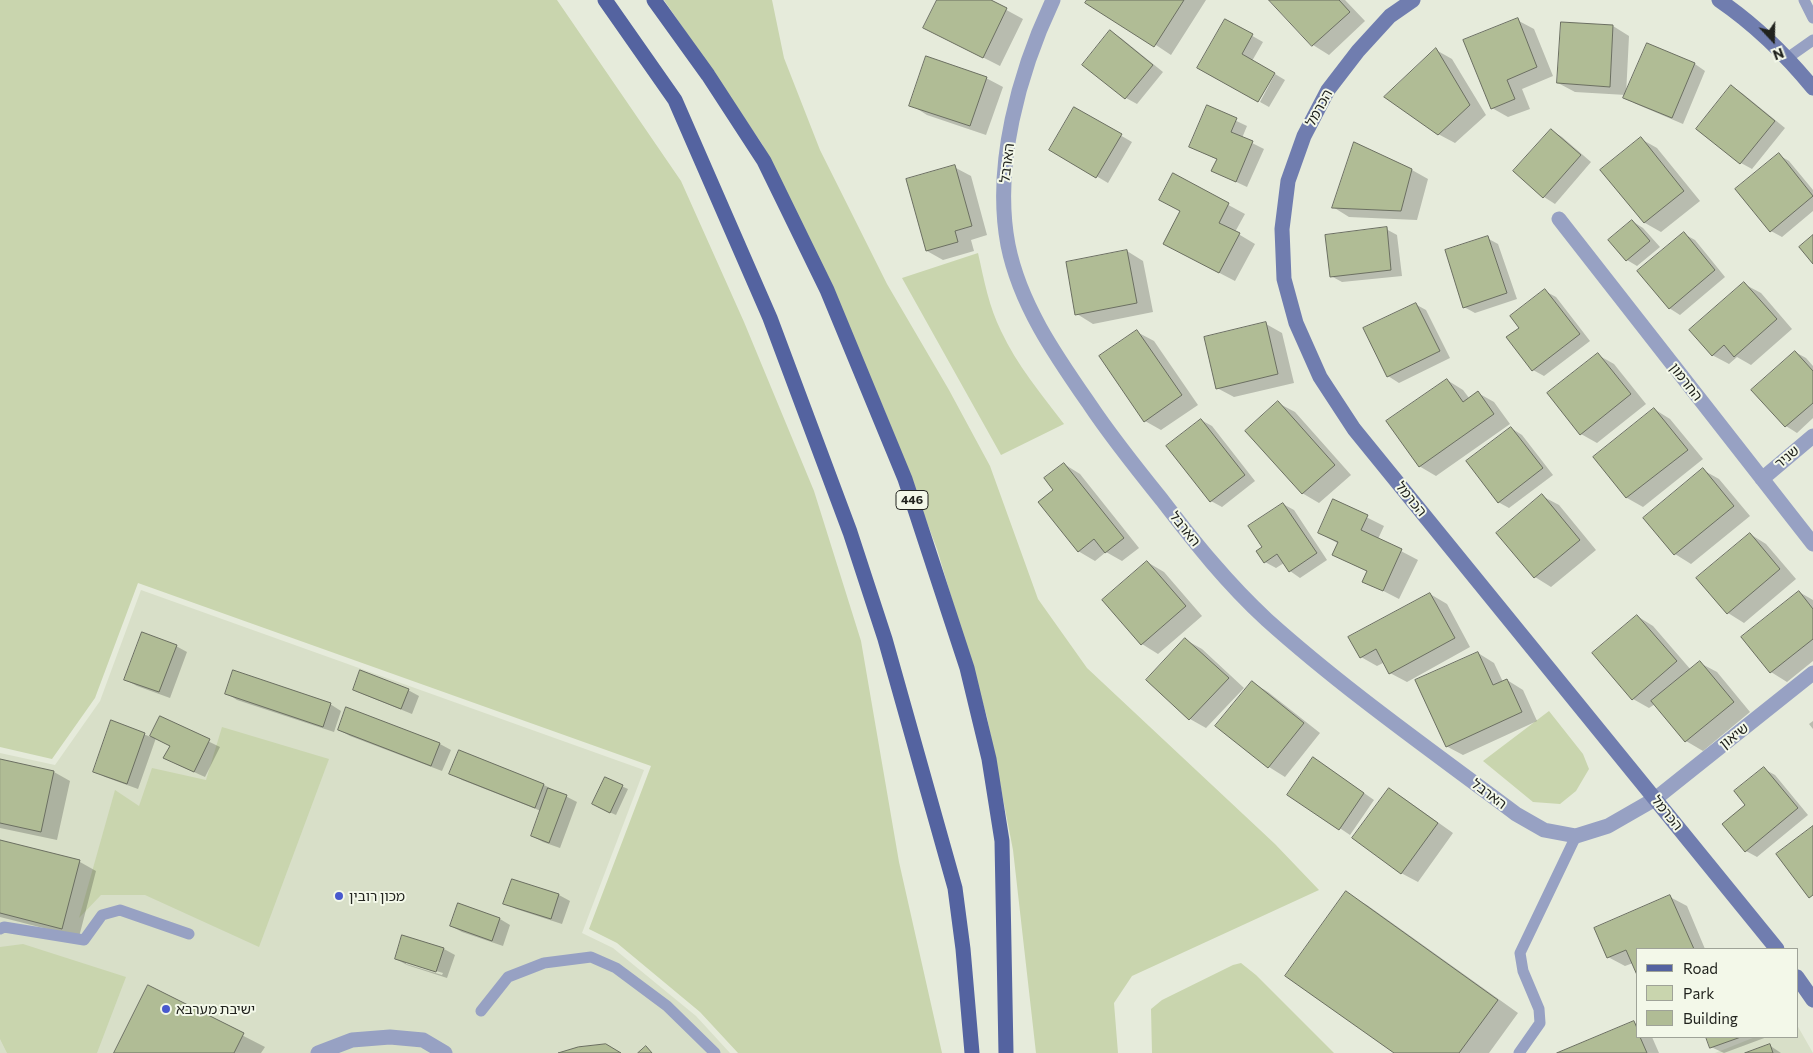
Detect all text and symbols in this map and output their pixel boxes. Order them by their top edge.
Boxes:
north arrow [1748,15,1798,65]
text: N [1771,45,1787,64]
street label: הכרמל [1302,87,1336,129]
street label: הארבל [996,142,1018,184]
street label: החרמון [1666,360,1706,404]
street label: שניר [1771,442,1803,472]
street label: הכרמל [1392,478,1430,520]
road number: 446 [896,490,928,510]
street label: הארבל [1166,508,1204,550]
street label: שיאון [1716,720,1752,752]
street label: הארבל [1468,775,1510,813]
street label: הכרמל [1648,792,1686,834]
place label: מכון רובין [349,888,405,904]
marker: מכון רובין [333,890,345,902]
legend [1636,948,1798,1038]
text: Road [1683,959,1718,977]
text: Park [1683,984,1714,1002]
place label: ישיבת מערבא [176,1001,255,1017]
marker: ישיבת מערבא [160,1003,172,1015]
text: Building [1683,1009,1738,1027]

